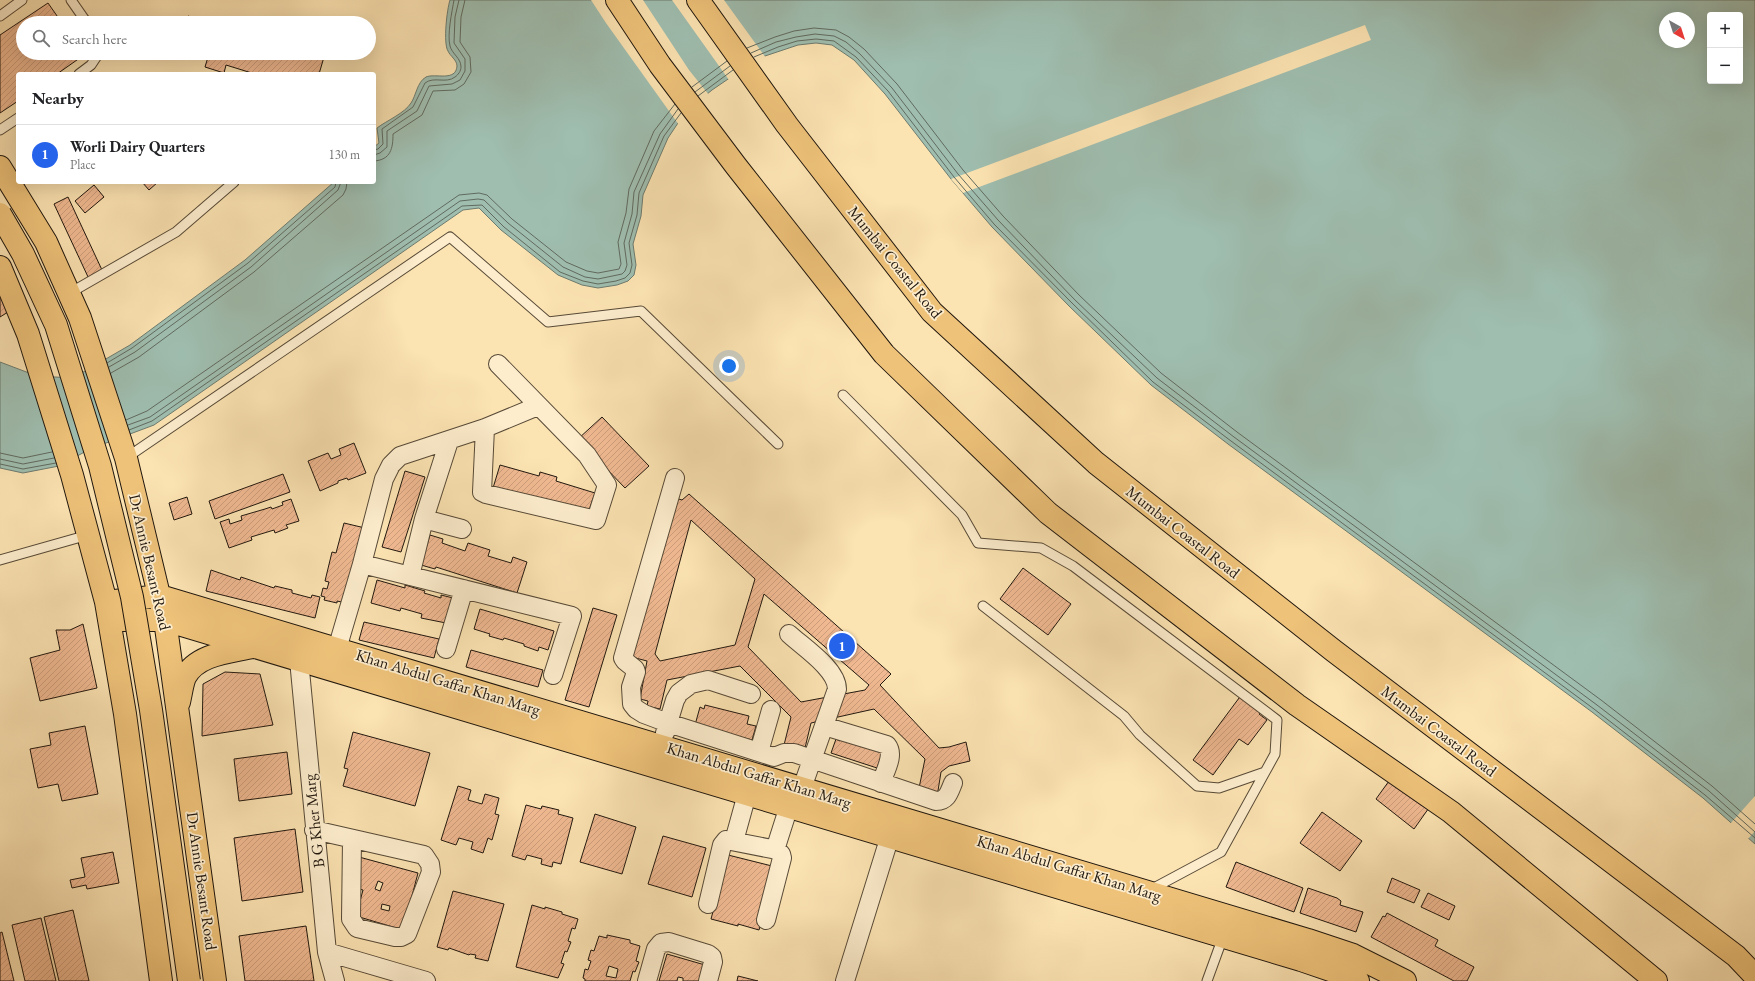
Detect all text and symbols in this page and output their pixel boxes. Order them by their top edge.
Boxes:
north arrow [1659,12,1695,48]
map controls [1707,12,1743,84]
button: + [1707,12,1743,48]
search box [16,16,376,60]
icon: search [30,27,52,49]
text: Search here [62,29,127,48]
button: − [1707,48,1743,84]
text: Nearby [32,87,84,109]
text: Worli Dairy Quarters [70,137,205,156]
text: 1 [42,146,48,163]
text: 130 m [329,146,360,163]
text: Place [70,156,96,173]
street label: Mumbai Coastal Road [843,201,948,323]
your location [719,356,739,376]
street label: Mumbai Coastal Road [1122,481,1245,584]
street label: Dr Annie Besant Road [124,492,176,633]
pin: 1 [829,631,855,661]
street label: Khan Abdul Gaffar Khan Marg [353,644,544,720]
street label: Mumbai Coastal Road [1377,681,1502,782]
street label: Khan Abdul Gaffar Khan Marg [664,737,855,813]
street label: B G Kher Marg [299,772,329,869]
street label: Dr Annie Besant Road [182,811,222,952]
street label: Khan Abdul Gaffar Khan Marg [974,830,1165,906]

